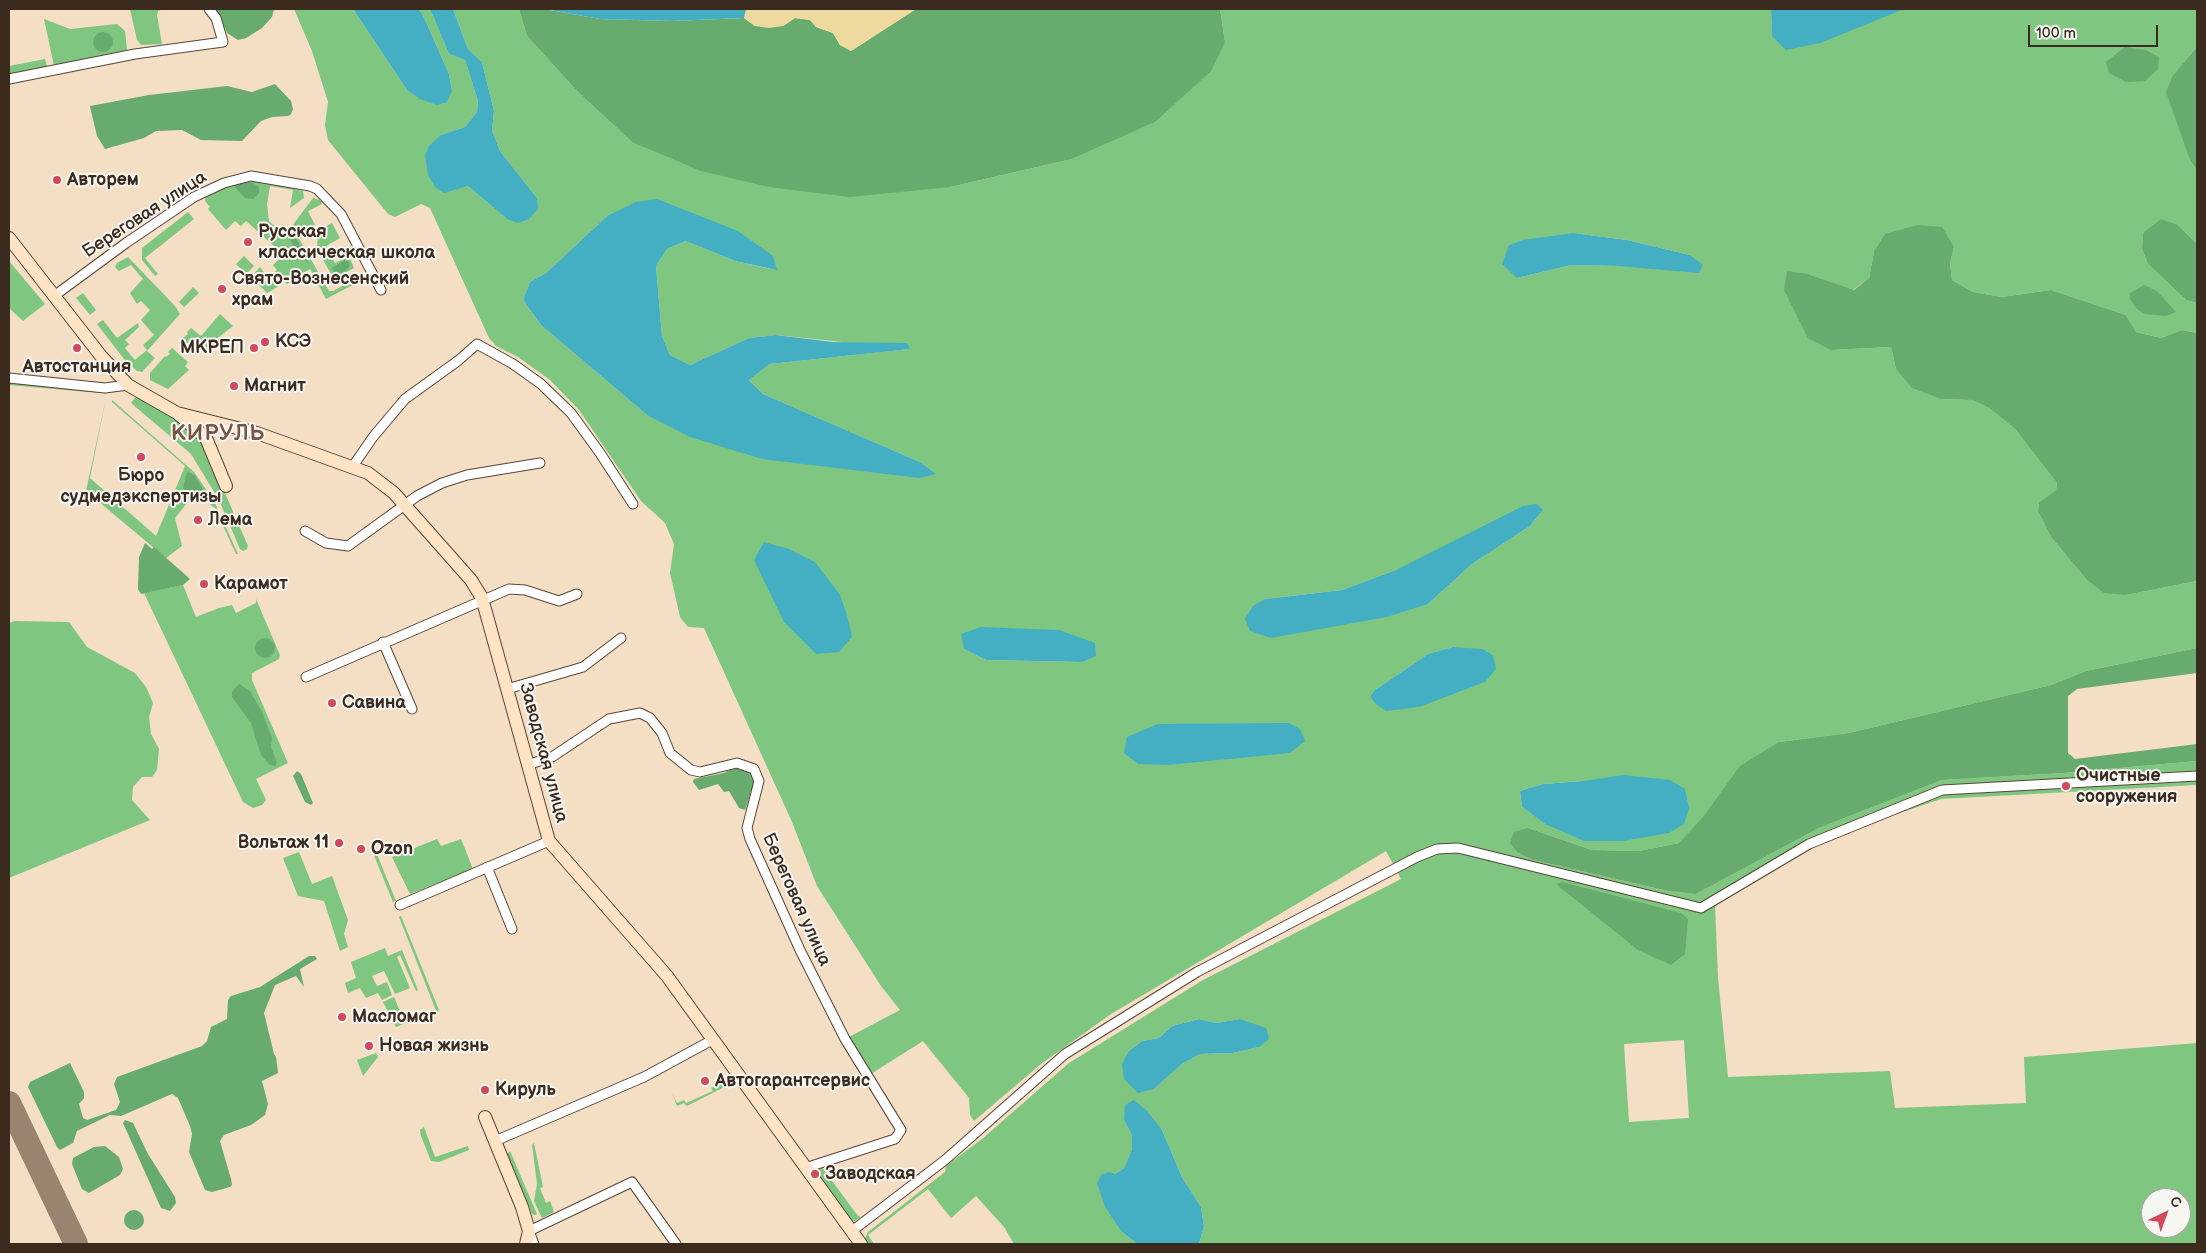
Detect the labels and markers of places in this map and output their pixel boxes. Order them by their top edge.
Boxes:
place label: Авторем [67,169,139,191]
marker: Авторем [51,174,63,186]
place label: Русская классическая школа [258,221,435,264]
marker: Русская классическая школа [242,236,254,248]
place label: Свято-Вознесенский храм [232,268,409,310]
marker: Свято-Вознесенский храм [216,283,228,295]
place label: КСЭ [275,331,311,353]
marker: КСЭ [259,336,271,348]
place label: МКРЕП [180,337,244,359]
marker: Автостанция [71,342,83,354]
marker: МКРЕП [248,342,260,354]
place label: Автостанция [23,356,131,378]
place label: Магнит [244,375,306,397]
marker: Магнит [228,380,240,392]
marker: Бюро судмедэкспертизы [135,451,147,463]
place label: Бюро судмедэкспертизы [61,465,221,508]
place label: Лема [208,509,252,531]
marker: Лема [192,514,204,526]
place label: Карамот [214,573,288,595]
marker: Карамот [198,578,210,590]
place label: Савина [342,692,406,714]
marker: Савина [326,697,338,709]
place label: Очистные сооружения [2076,765,2177,808]
marker: Очистные сооружения [2060,780,2072,792]
place label: Вольтаж 11 [238,832,329,854]
marker: Вольтаж 11 [333,837,345,849]
place label: Ozon [371,838,413,860]
marker: Ozon [355,843,367,855]
place label: Масломаг [352,1006,436,1028]
marker: Масломаг [336,1011,348,1023]
place label: Новая жизнь [379,1035,489,1057]
marker: Новая жизнь [363,1040,375,1052]
place label: Автогарантсервис [715,1070,870,1092]
marker: Автогарантсервис [699,1075,711,1087]
place label: Кируль [495,1079,556,1101]
marker: Кируль [479,1084,491,1096]
place label: Заводская [825,1163,916,1185]
marker: Заводская [809,1168,821,1180]

